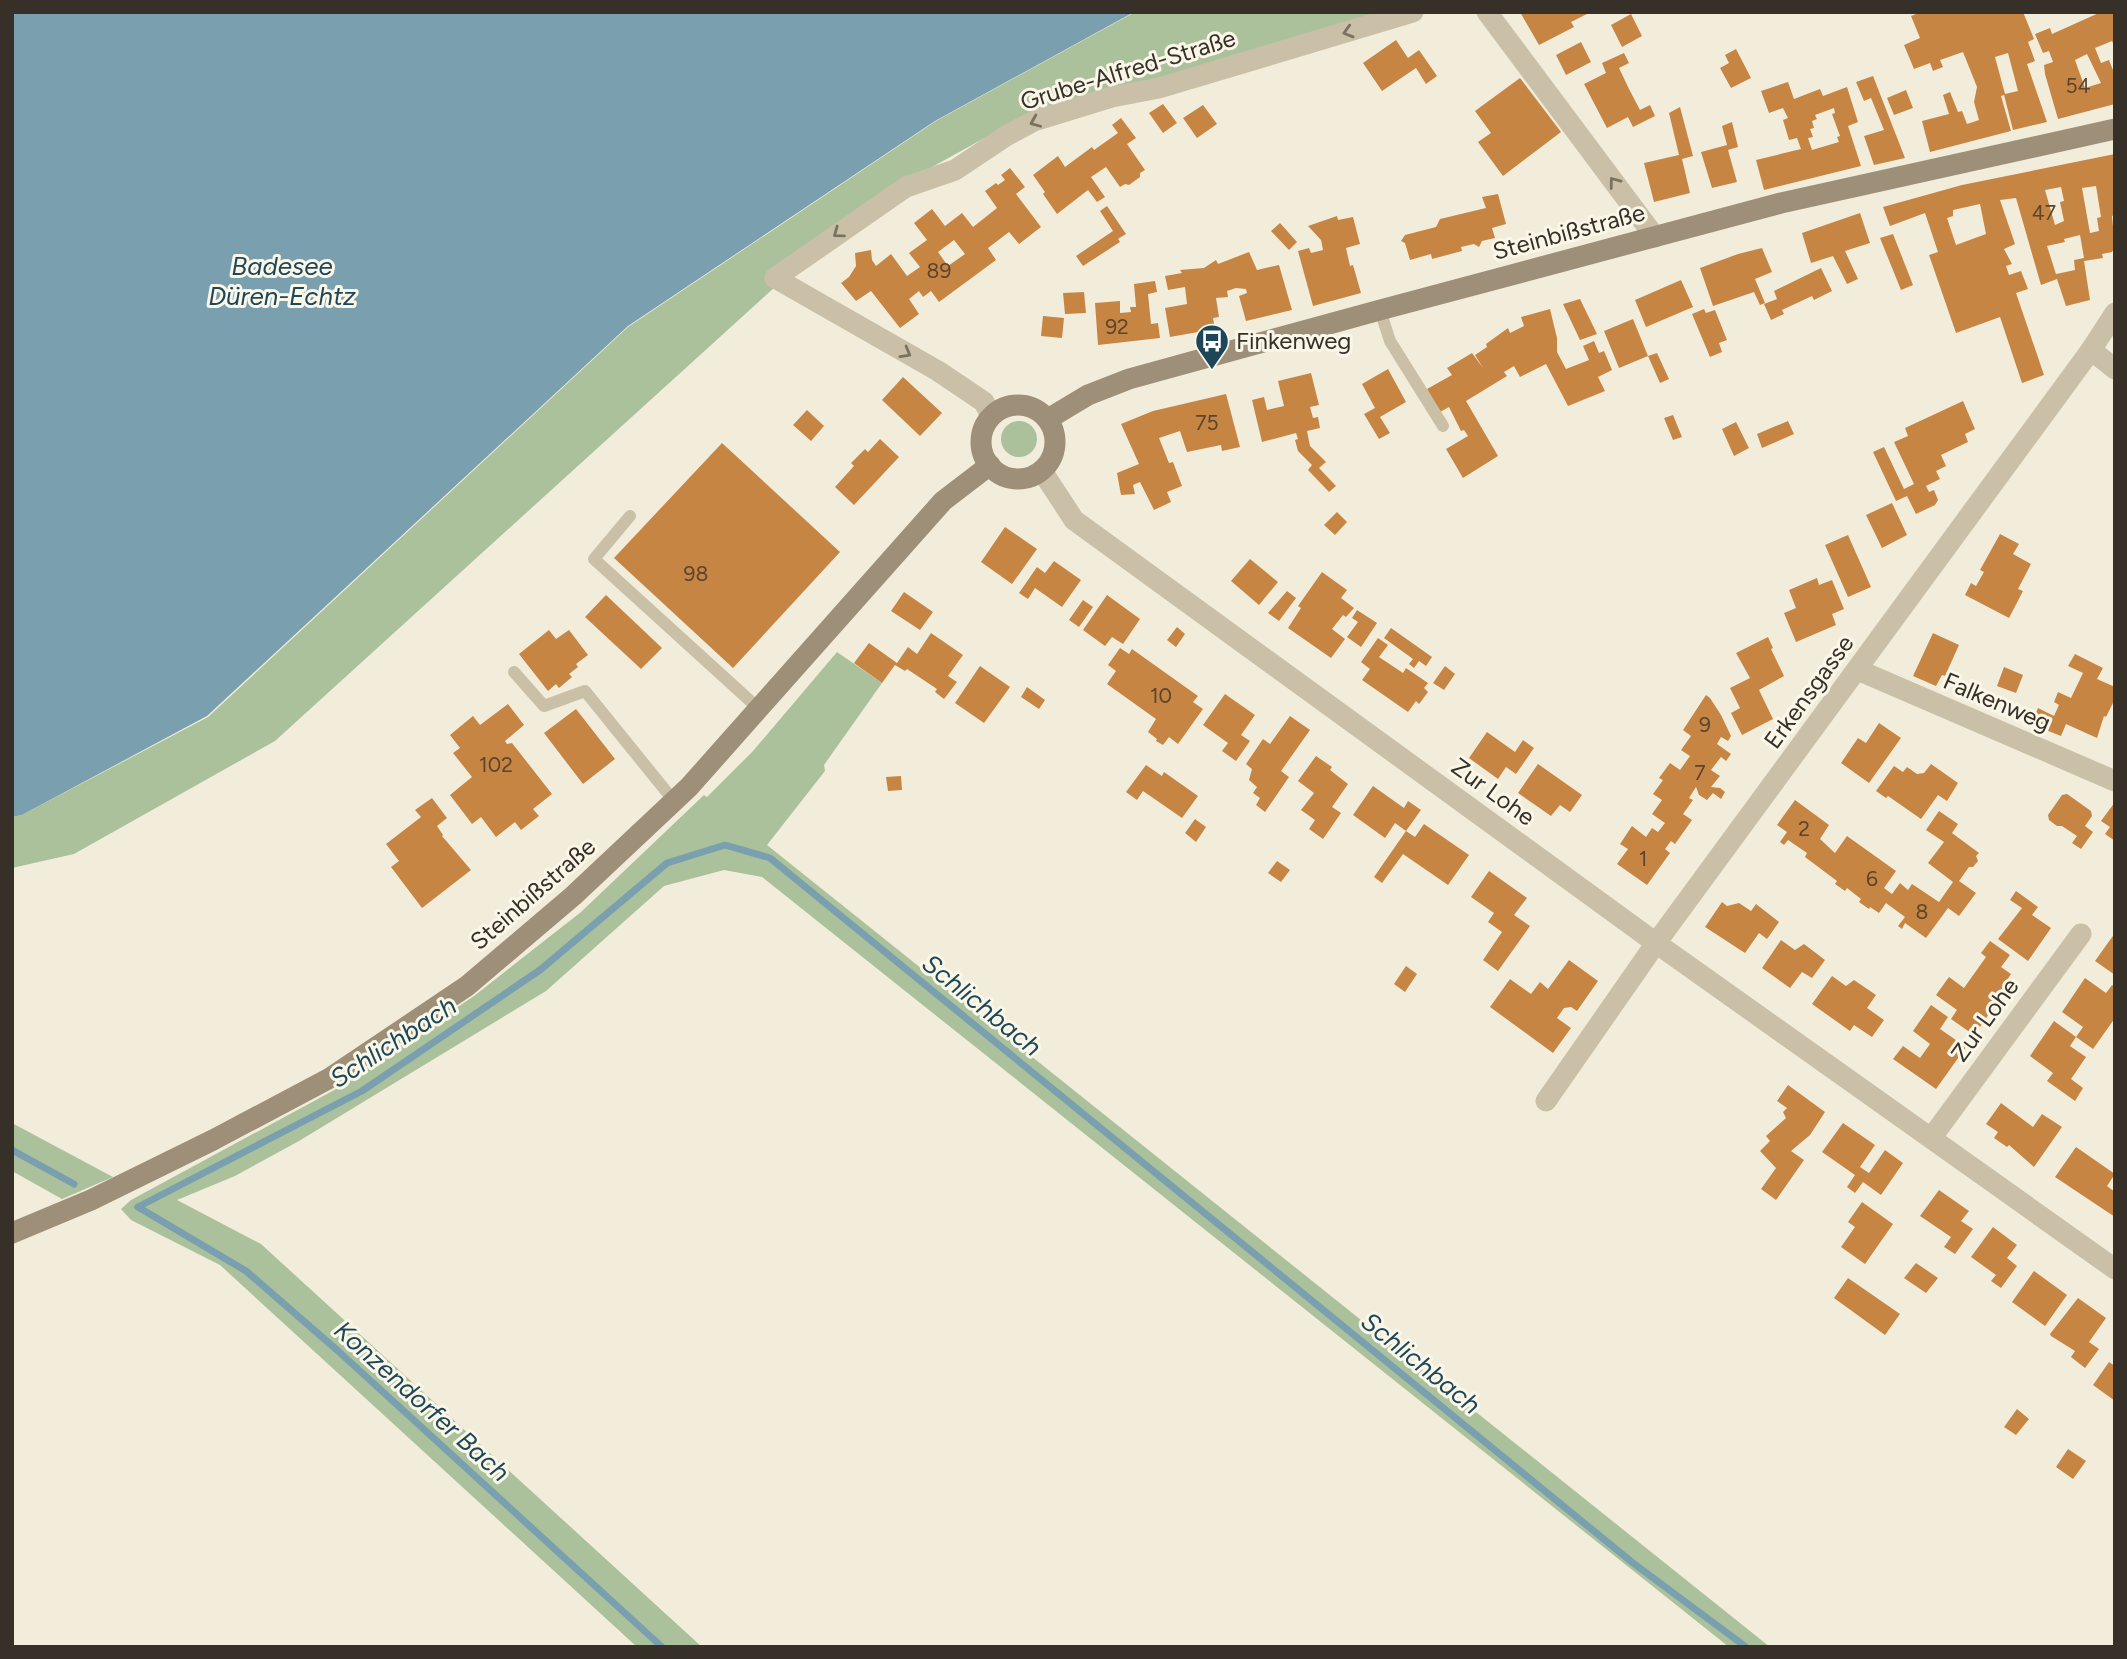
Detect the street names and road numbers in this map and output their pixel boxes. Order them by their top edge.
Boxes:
street label: Grube-Alfred-Straße [1017,23,1239,116]
street label: Steinbißstraße [1490,197,1648,266]
street label: Erkensgasse [1758,629,1859,754]
street label: Falkenweg [1939,666,2055,737]
street label: Zur Lohe [1446,752,1541,831]
street label: Steinbißstraße [464,831,601,956]
street label: Zur Lohe [1945,972,2024,1067]

